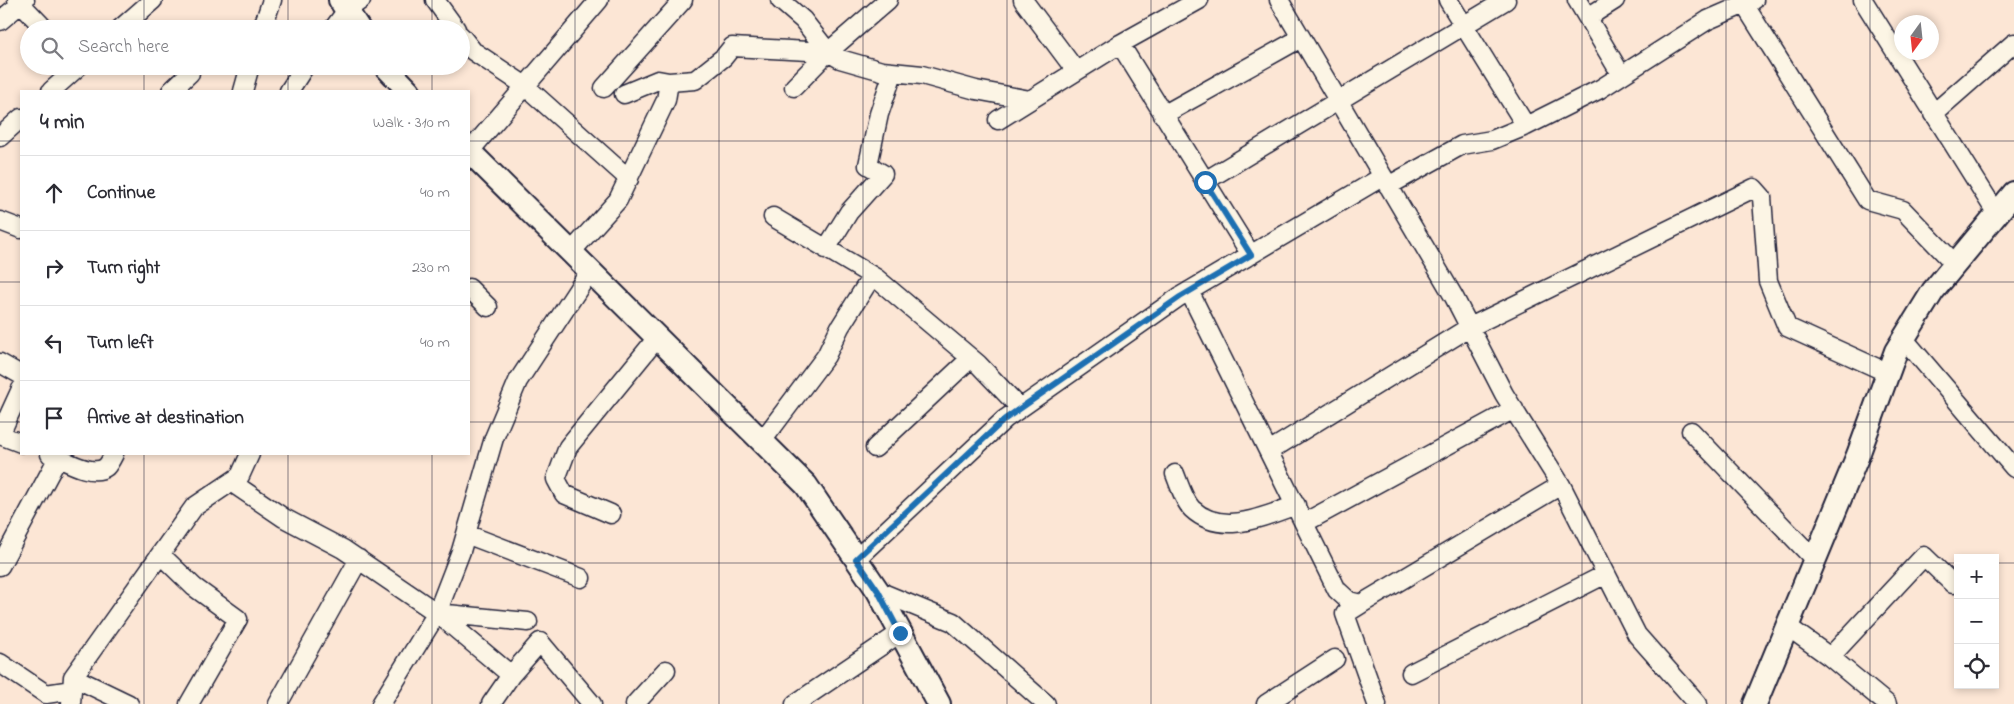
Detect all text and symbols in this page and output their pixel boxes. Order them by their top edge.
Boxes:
north arrow [1894,15,1939,60]
search box [20,20,470,75]
icon: search [38,34,66,62]
text: Search here [78,34,169,61]
text: 4 min [40,108,84,138]
text: Walk · 310 m [373,111,450,135]
route start [1194,171,1217,194]
icon: ahead [40,179,68,207]
text: Continue [87,180,155,207]
text: 40 m [420,181,450,205]
icon: right [40,254,68,282]
text: Turn right [87,255,160,282]
text: 230 m [412,256,450,280]
icon: left [40,329,68,357]
text: Turn left [87,330,154,357]
text: 40 m [420,331,450,355]
icon: arrive [40,404,68,432]
text: Arrive at destination [87,405,244,432]
map controls [1954,554,1999,689]
button: + [1954,554,1999,599]
button: − [1954,599,1999,644]
route end [889,622,912,645]
button: locate [1954,644,1999,689]

